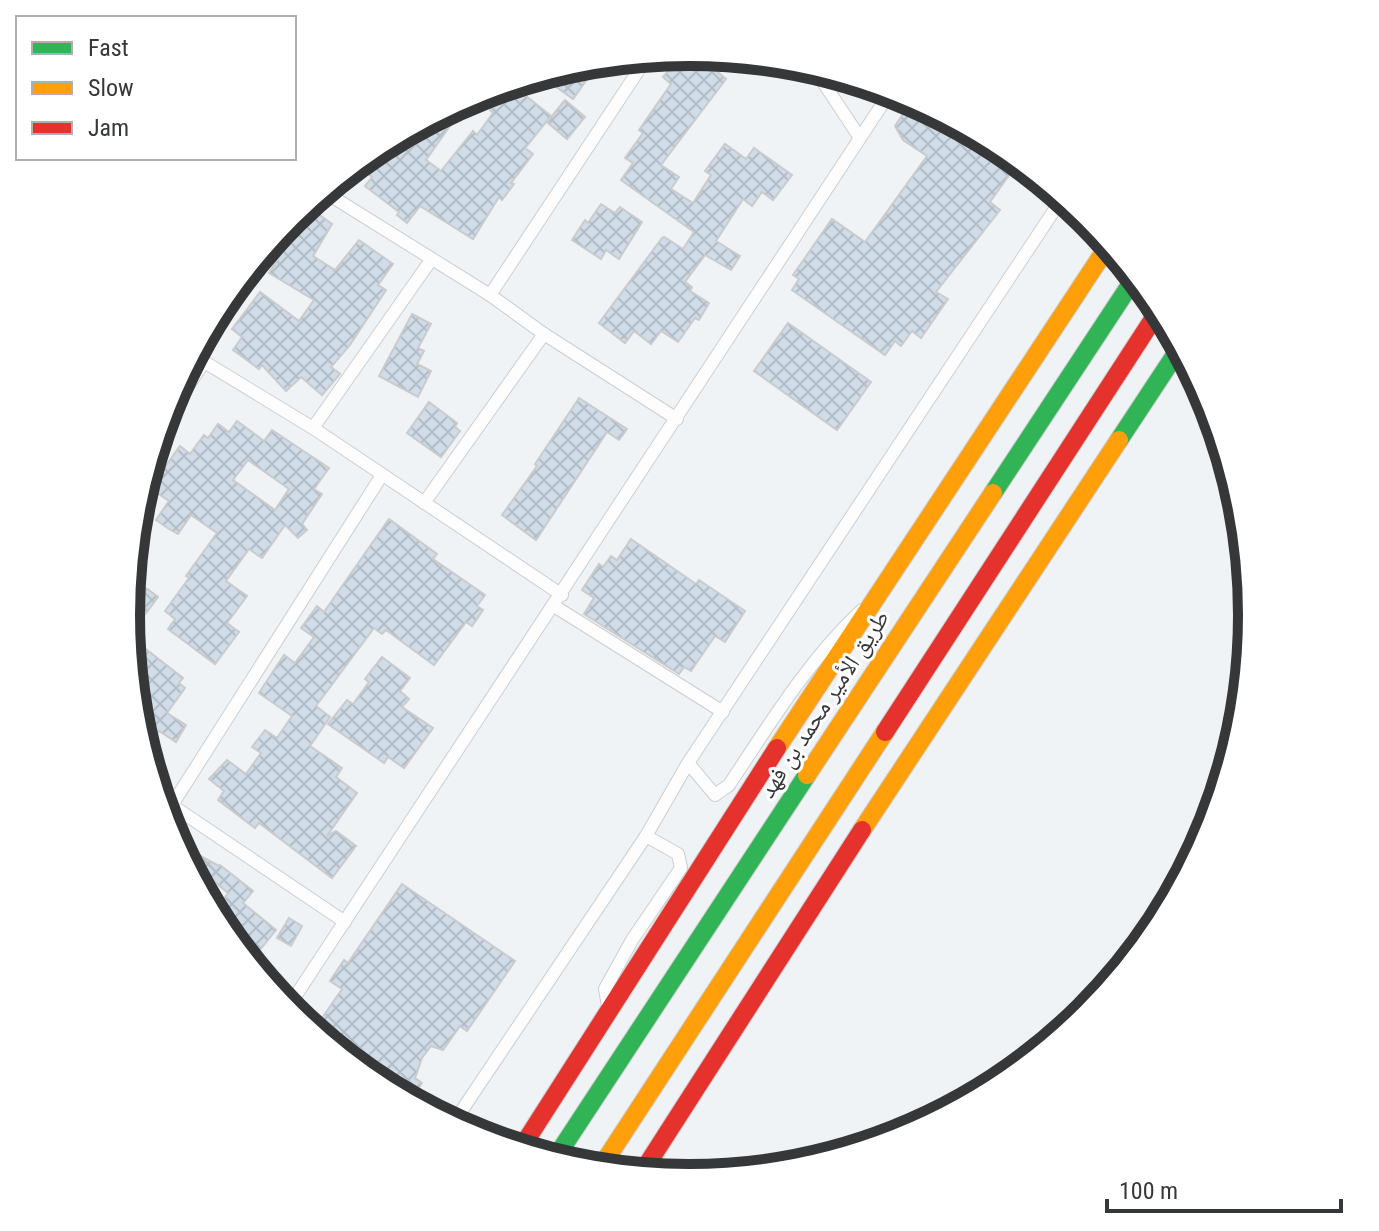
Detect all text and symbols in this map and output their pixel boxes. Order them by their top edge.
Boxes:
legend [16,16,296,160]
text: Fast [88,34,129,62]
text: Slow [88,74,134,102]
text: Jam [88,114,129,142]
street label: طريق الأمير محمد بن فهد [753,605,895,803]
scale bar [1107,1163,1341,1213]
text: 100 m [1119,1177,1178,1205]

